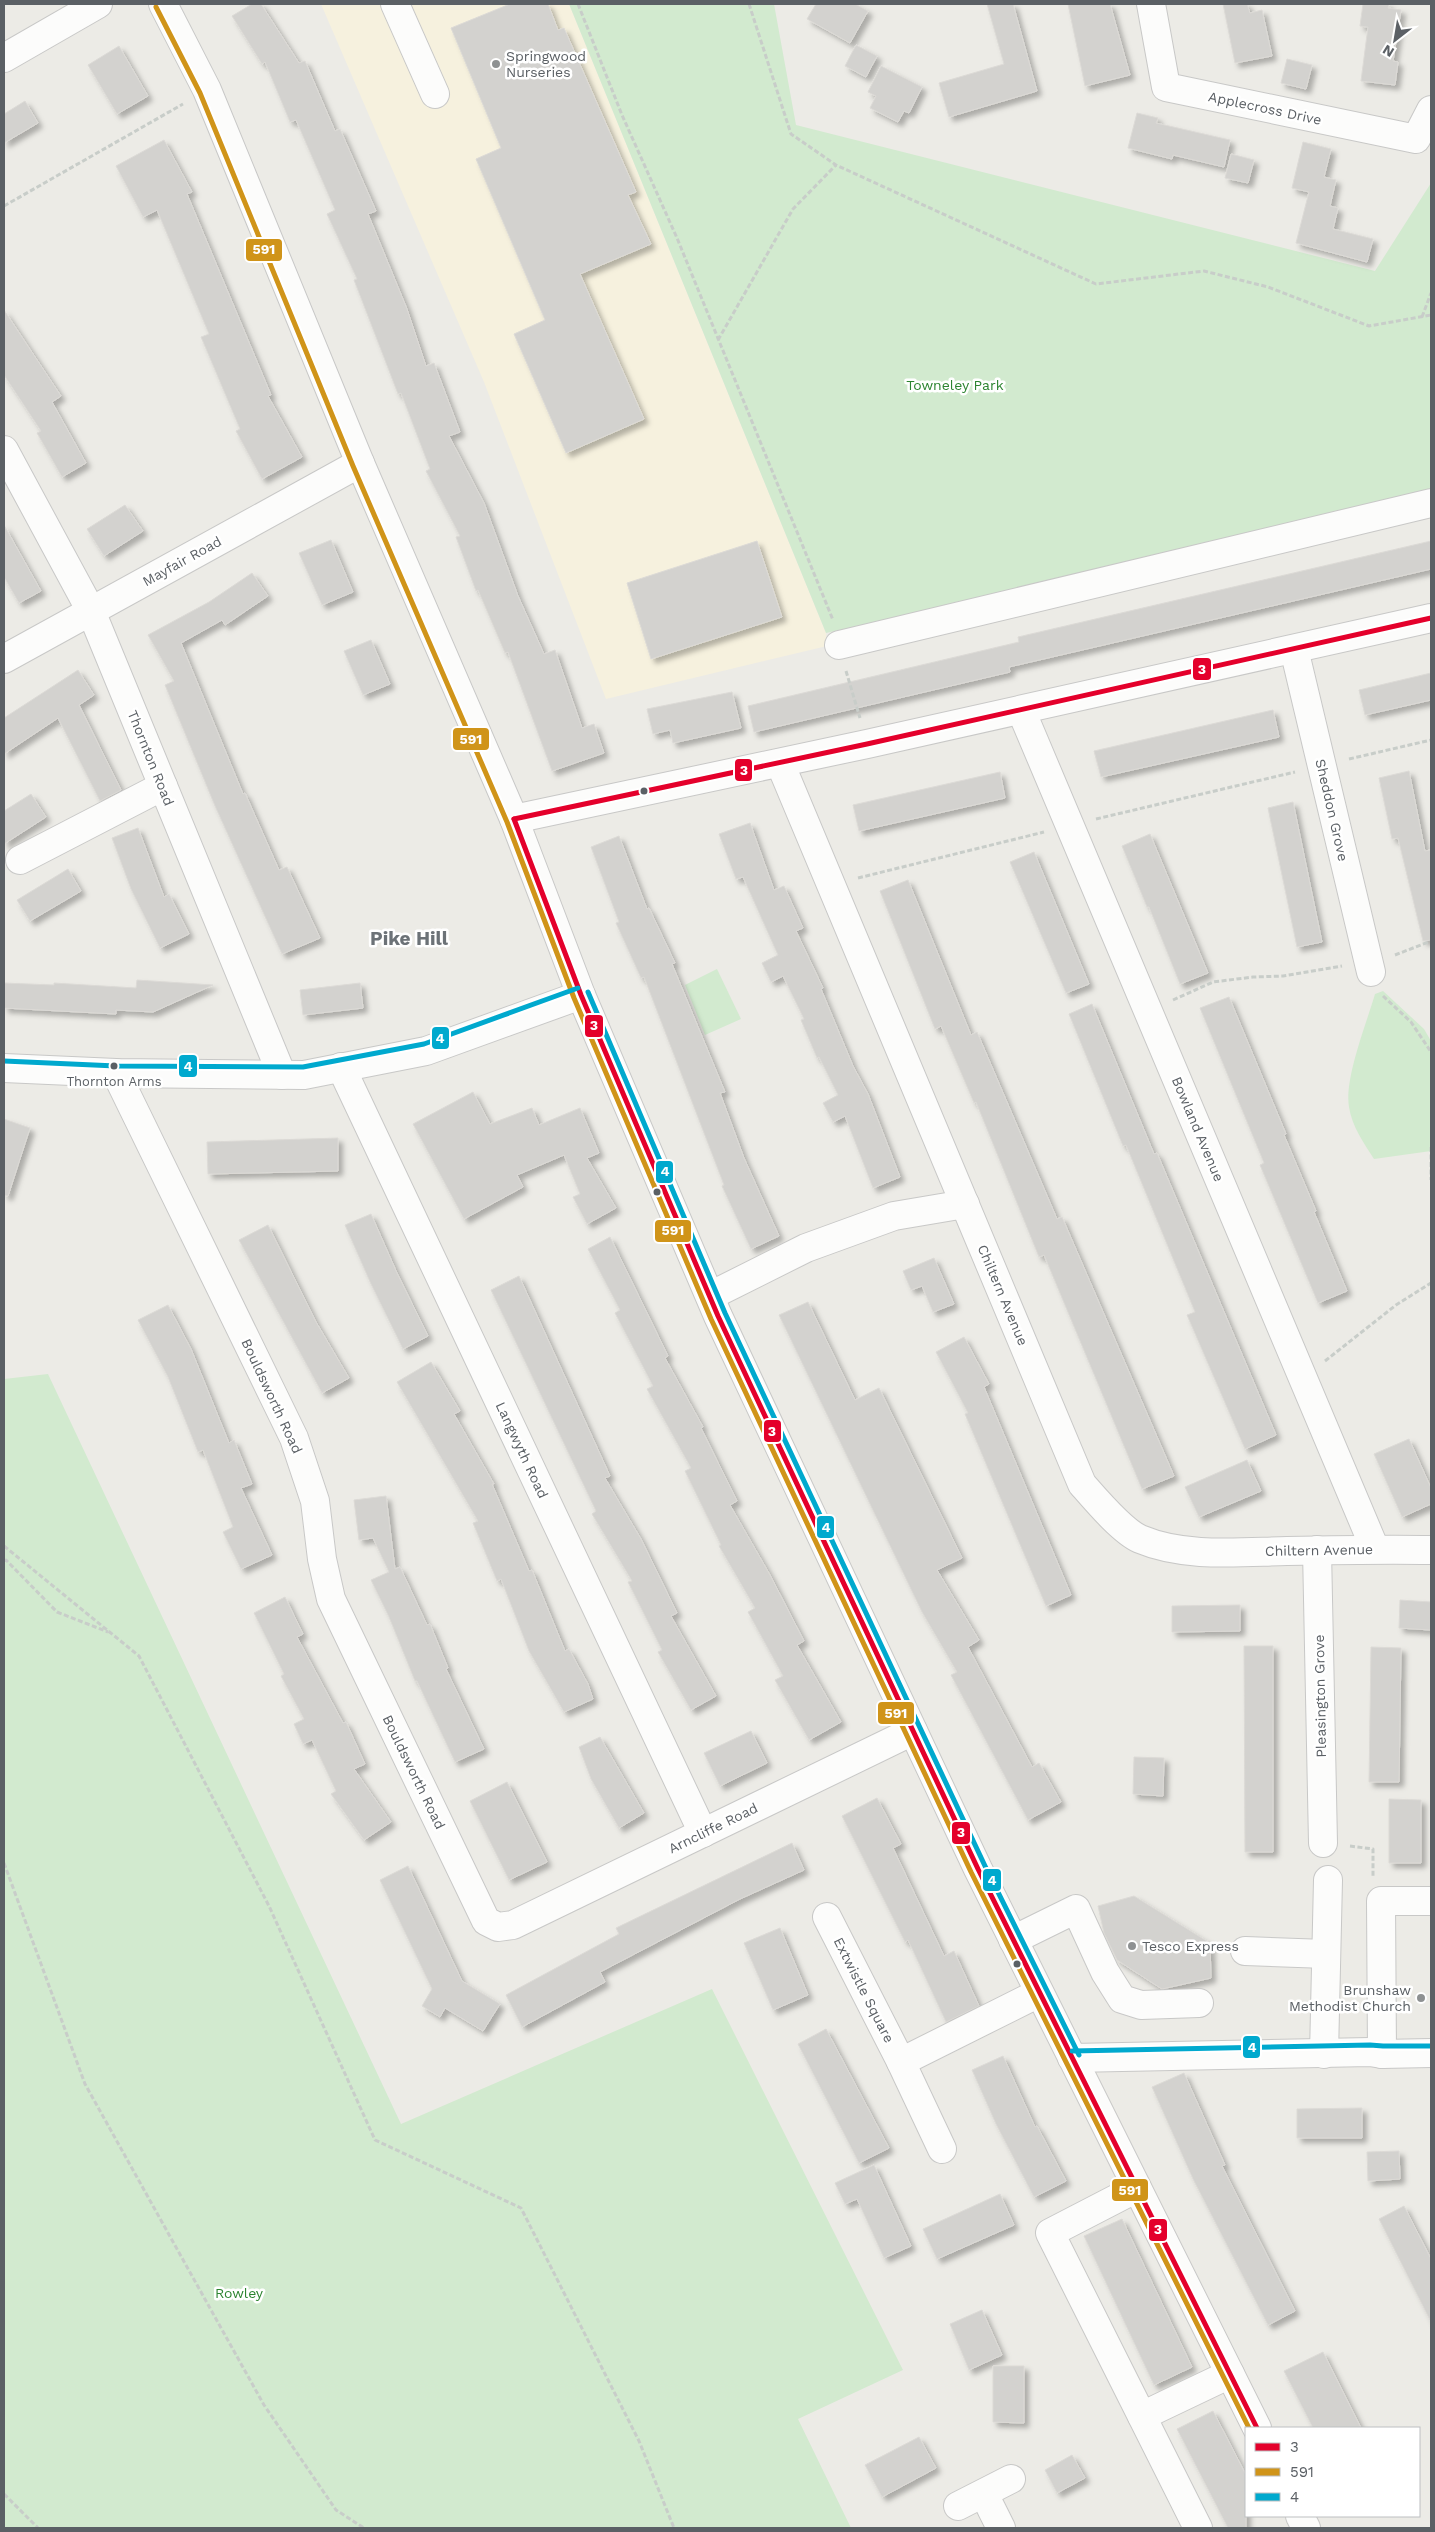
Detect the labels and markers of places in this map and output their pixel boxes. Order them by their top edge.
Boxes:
place label: Springwood Nurseries [506,48,586,80]
marker: Springwood Nurseries [490,58,502,70]
unlabelled marker [639,786,649,796]
marker: Thornton Arms [109,1061,119,1071]
place label: Thornton Arms [66,1074,162,1089]
unlabelled marker [652,1187,662,1197]
place label: Tesco Express [1142,1938,1239,1954]
marker: Tesco Express [1126,1940,1138,1952]
unlabelled marker [1012,1959,1022,1969]
place label: Brunshaw Methodist Church [1289,1982,1411,2014]
marker: Brunshaw Methodist Church [1415,1992,1427,2004]

